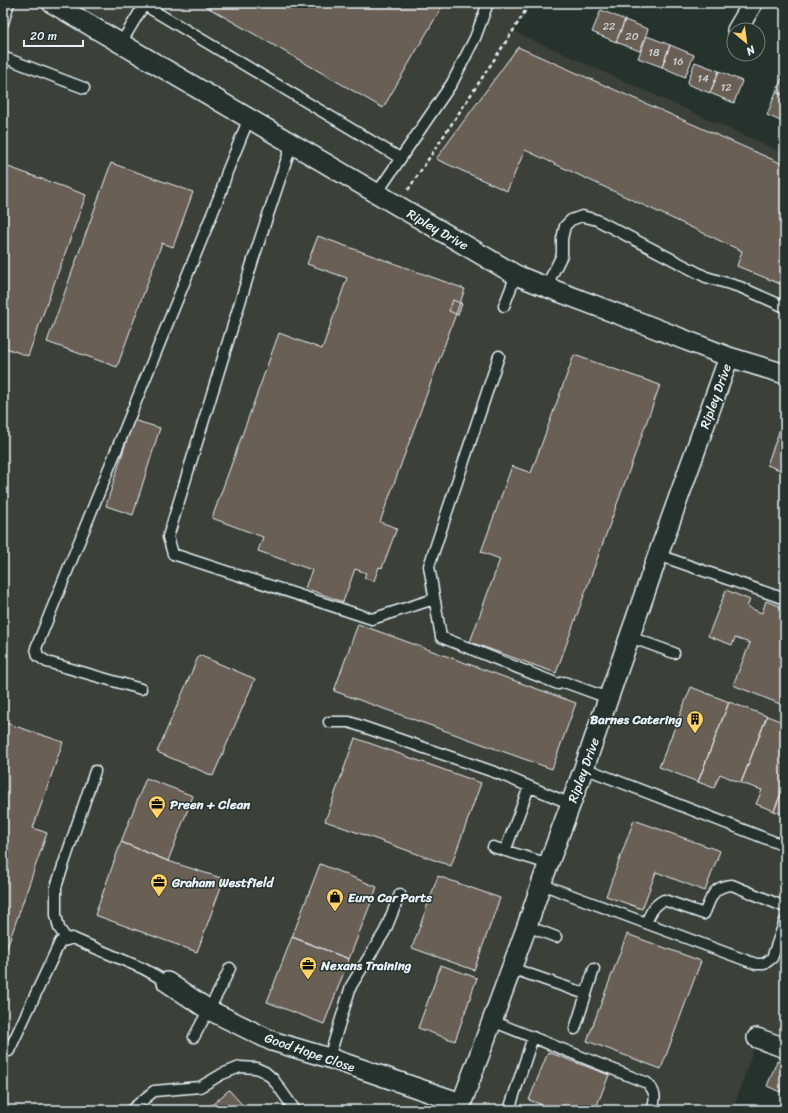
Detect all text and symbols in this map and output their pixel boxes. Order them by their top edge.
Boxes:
house number: 22 [603,17,616,36]
scale bar [24,22,83,48]
north arrow [726,22,766,62]
text: 20 m [30,25,57,47]
house number: 20 [625,27,639,46]
text: N [742,40,759,61]
house number: 18 [648,43,660,62]
house number: 16 [673,52,683,71]
house number: 14 [697,69,709,88]
house number: 12 [720,78,732,97]
street label: Ripley Drive [402,202,473,257]
street label: Ripley Drive [693,360,738,432]
place label: Barnes Catering [590,708,682,731]
building icon: Barnes Catering [685,709,705,734]
street label: Ripley Drive [561,734,606,806]
place label: Preen + Clean [170,793,251,816]
office icon: Preen + Clean [147,794,167,819]
place label: Graham Westfield [171,871,275,894]
office icon: Graham Westfield [149,872,169,897]
place label: Euro Car Parts [348,886,433,909]
shop icon: Euro Car Parts [325,887,345,912]
place label: Nexans Training [320,954,412,977]
office icon: Nexans Training [298,955,318,980]
street label: Good Hope Close [261,1026,358,1079]

